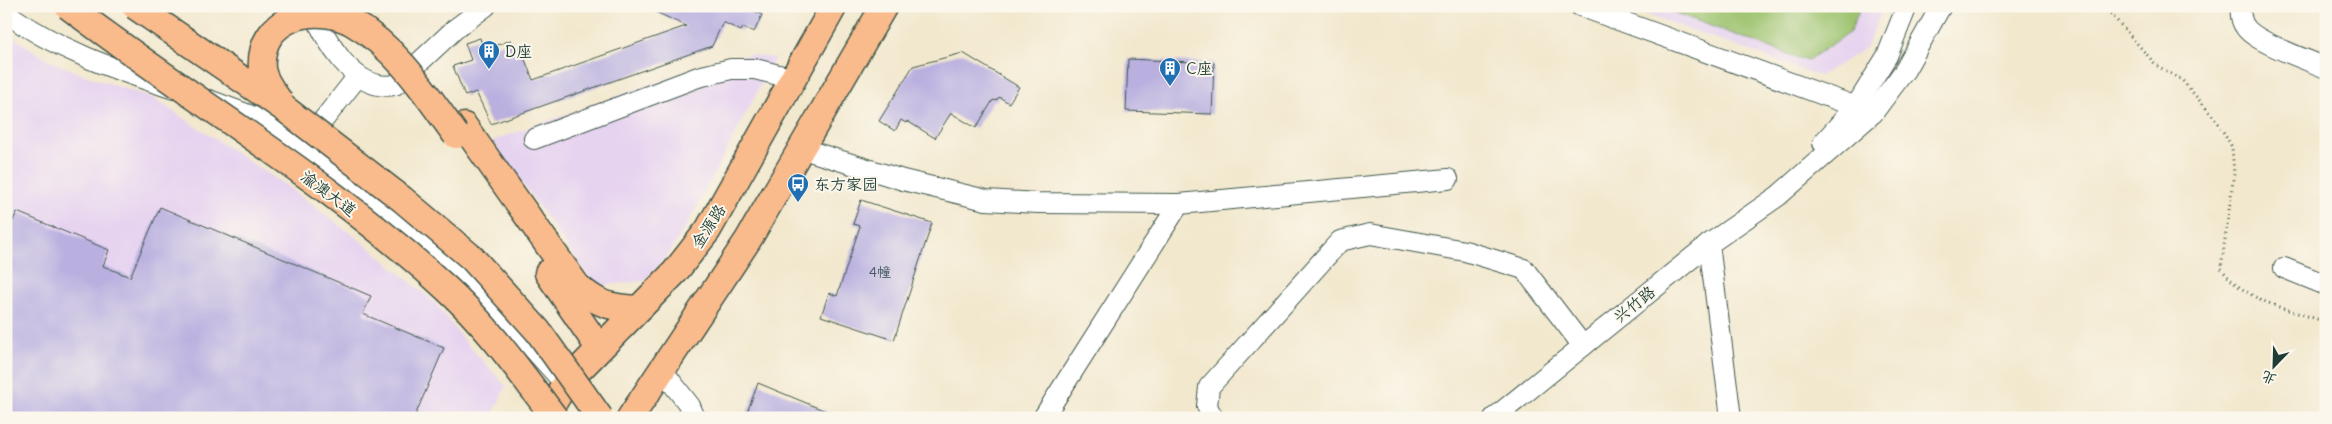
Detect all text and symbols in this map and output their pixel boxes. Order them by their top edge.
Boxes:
building icon: D座 [477,39,501,70]
place label: D座 [505,41,532,61]
building icon: C座 [1158,56,1182,87]
place label: C座 [1186,58,1213,78]
street label: 渝澳大道 [297,166,361,220]
bus stop icon: 东方家园 [786,172,810,203]
place label: 东方家园 [814,174,878,194]
street label: 金源路 [687,200,729,252]
house number: 4幢 [869,263,891,281]
street label: 兴竹路 [1609,281,1659,327]
north arrow [2250,342,2300,392]
text: 北 [2259,367,2279,389]

